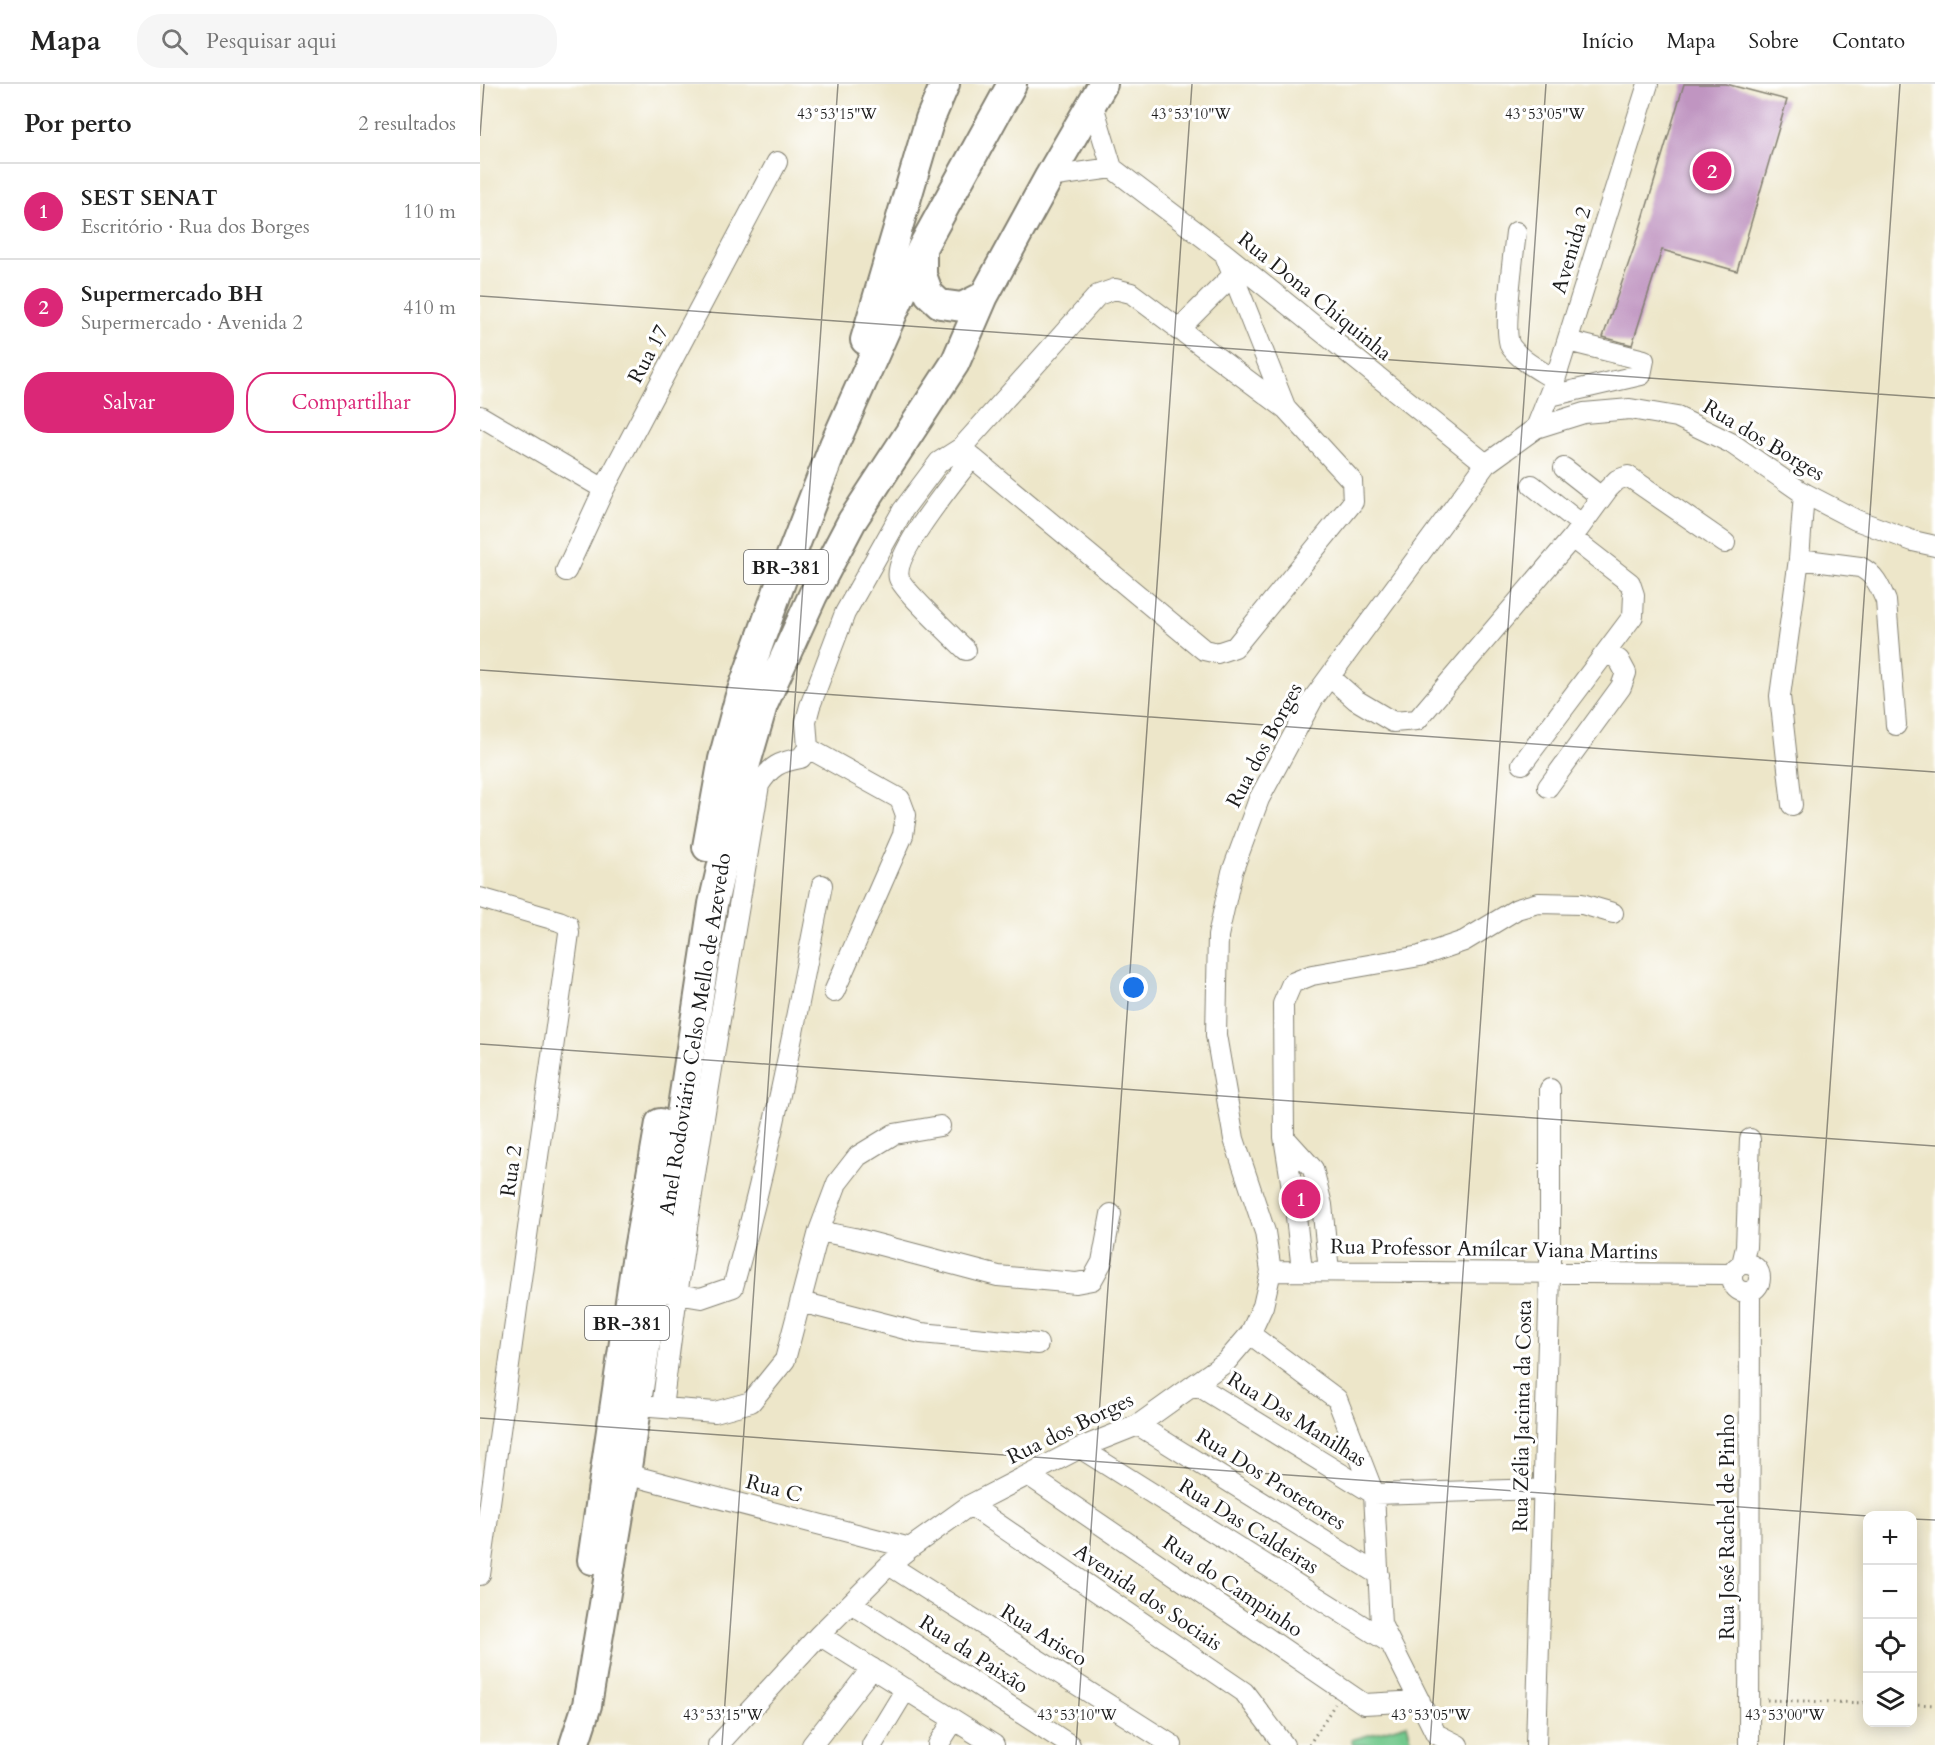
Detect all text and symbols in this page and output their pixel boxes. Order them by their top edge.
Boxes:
search box [137,14,557,68]
text: Mapa [30,22,101,60]
icon: search [158,25,191,58]
text: Pesquisar aqui [206,26,337,56]
text: Início [1582,27,1634,56]
text: Mapa [1667,27,1716,56]
text: Sobre [1749,27,1799,56]
text: Contato [1832,27,1905,56]
text: 43°53'15"W [797,104,877,124]
text: 43°53'10"W [1151,104,1231,124]
text: 43°53'05"W [1505,104,1585,124]
text: Por perto [24,106,132,141]
text: 2 resultados [358,110,456,137]
pin: 2 [1692,148,1732,194]
text: SEST SENAT [81,183,218,213]
text: 1 [38,198,49,225]
text: 110 m [403,198,456,225]
street label: Avenida 2 [1545,203,1599,297]
text: Escritório · Rua dos Borges [81,213,310,240]
street label: Rua Dona Chiquinha [1232,225,1398,368]
text: Supermercado BH [81,279,263,309]
text: 2 [38,294,49,321]
text: 410 m [403,294,456,321]
text: Supermercado · Avenida 2 [81,309,303,336]
street label: Rua 17 [621,320,676,389]
button: Salvar [24,372,234,433]
button: Compartilhar [246,372,456,433]
street label: Rua dos Borges [1697,393,1830,488]
road number: BR-381 [744,550,828,584]
street label: Rua dos Borges [1219,678,1310,813]
street label: Anel Rodoviário Celso Mello de Azevedo [652,851,739,1218]
your location [1119,973,1148,1002]
street label: Rua 2 [494,1143,529,1199]
pin: 1 [1282,1176,1320,1222]
street label: Rua Professor Amílcar Viana Martins [1330,1232,1658,1267]
street label: Rua Zélia Jacinta da Costa [1506,1300,1539,1532]
road number: BR-381 [585,1306,669,1340]
street label: Rua Das Manilhas [1222,1365,1372,1474]
street label: Rua dos Borges [1002,1385,1138,1472]
street label: Rua José Rachel de Pinho [1713,1414,1742,1640]
street label: Rua Dos Protetores [1190,1422,1351,1537]
street label: Rua C [743,1467,805,1510]
street label: Rua Das Caldeiras [1173,1472,1324,1581]
map controls [1863,1511,1917,1727]
button: + [1863,1511,1917,1565]
street label: Rua do Campinho [1157,1529,1309,1644]
street label: Avenida dos Sociais [1068,1537,1228,1658]
button: − [1863,1565,1917,1619]
street label: Rua Arisco [995,1597,1093,1673]
street label: Rua da Paixão [913,1608,1034,1701]
button: locate [1863,1619,1917,1673]
button: layers [1863,1673,1917,1727]
text: 43°53'15"W [683,1705,763,1725]
text: 43°53'10"W [1037,1705,1117,1725]
text: 43°53'05"W [1391,1705,1471,1725]
text: 43°53'00"W [1745,1705,1825,1725]

